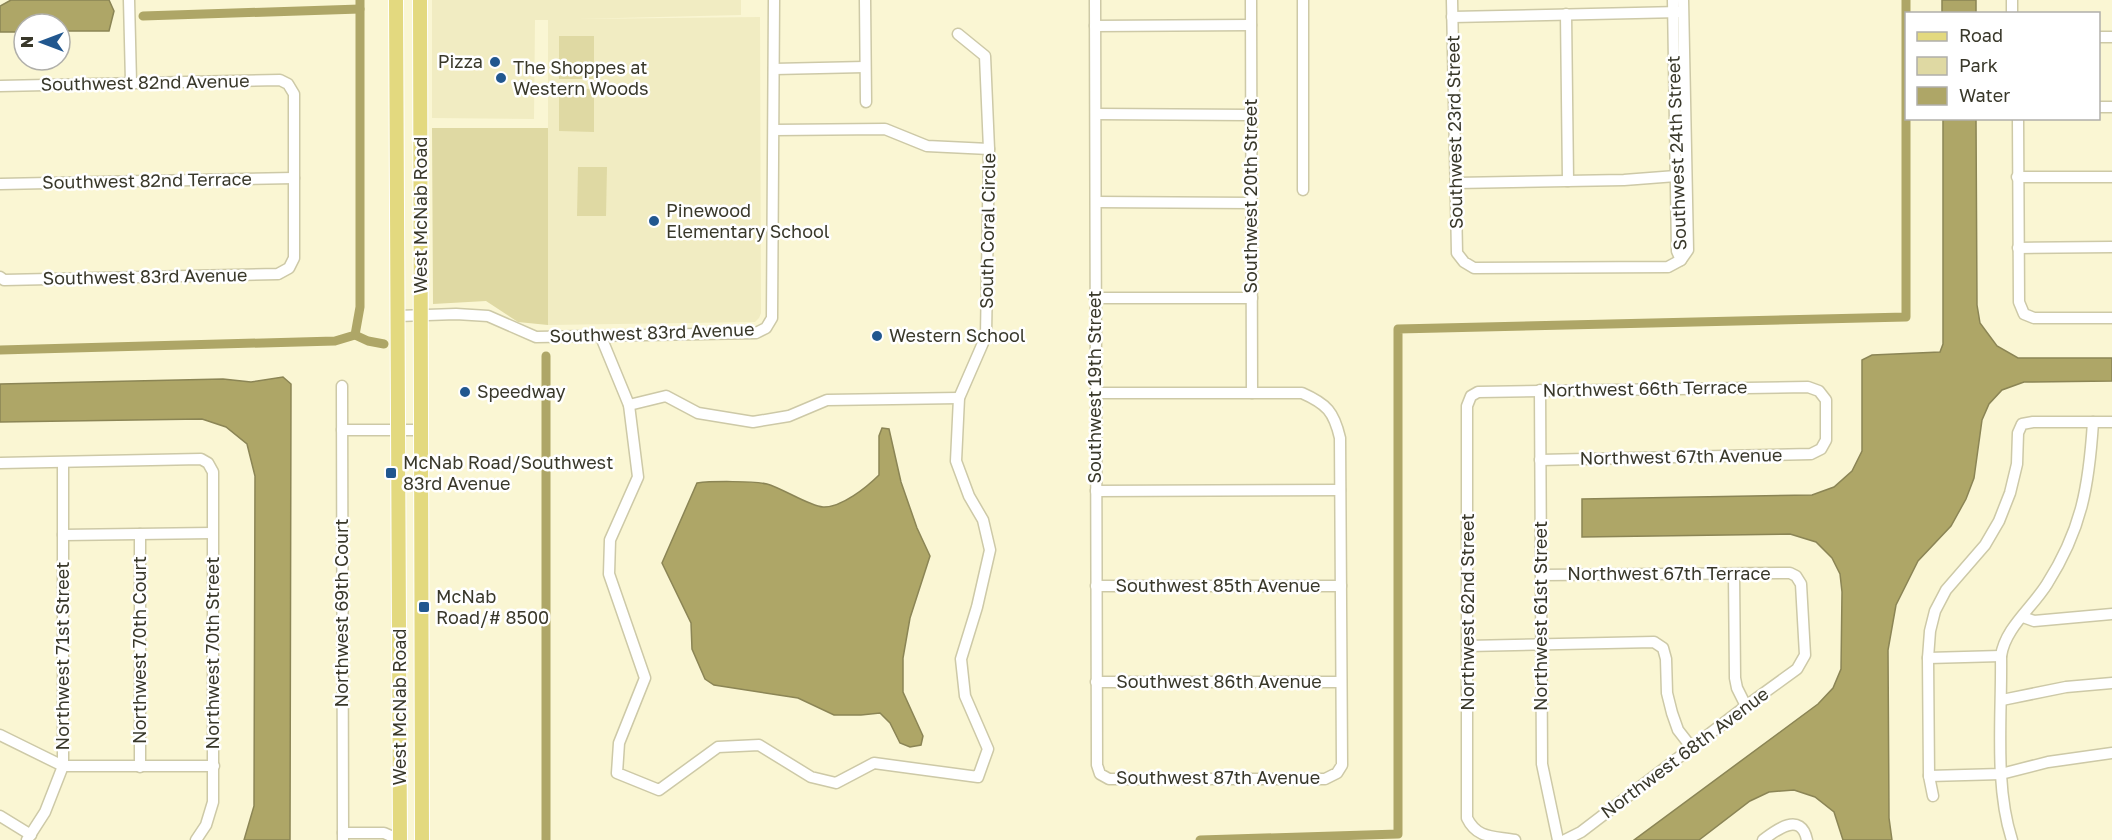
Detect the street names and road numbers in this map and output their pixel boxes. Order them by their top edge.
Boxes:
street label: Southwest 23rd Street [1441,35,1467,229]
street label: Southwest 24th Street [1662,55,1690,251]
street label: Southwest 82nd Avenue [40,69,250,95]
street label: Southwest 20th Street [1239,98,1261,294]
street label: West McNab Road [409,136,431,294]
street label: South Coral Circle [975,153,999,309]
street label: Southwest 82nd Terrace [42,167,252,193]
street label: Southwest 83rd Avenue [42,263,248,289]
street label: Southwest 19th Street [1083,290,1105,484]
street label: Southwest 83rd Avenue [549,317,755,347]
street label: Northwest 66th Terrace [1542,375,1748,401]
street label: Northwest 67th Avenue [1579,443,1783,469]
street label: Northwest 62nd Street [1456,513,1478,711]
street label: Northwest 69th Court [330,518,352,708]
street label: Northwest 61st Street [1529,521,1551,711]
street label: Northwest 70th Court [128,556,150,744]
street label: Northwest 70th Street [201,557,223,749]
street label: Northwest 71st Street [51,562,73,750]
street label: Northwest 67th Terrace [1567,562,1771,584]
street label: Southwest 85th Avenue [1115,574,1321,596]
street label: West McNab Road [388,628,410,786]
street label: Southwest 86th Avenue [1116,670,1322,692]
street label: Northwest 68th Avenue [1596,682,1773,822]
street label: Southwest 87th Avenue [1116,766,1320,788]

